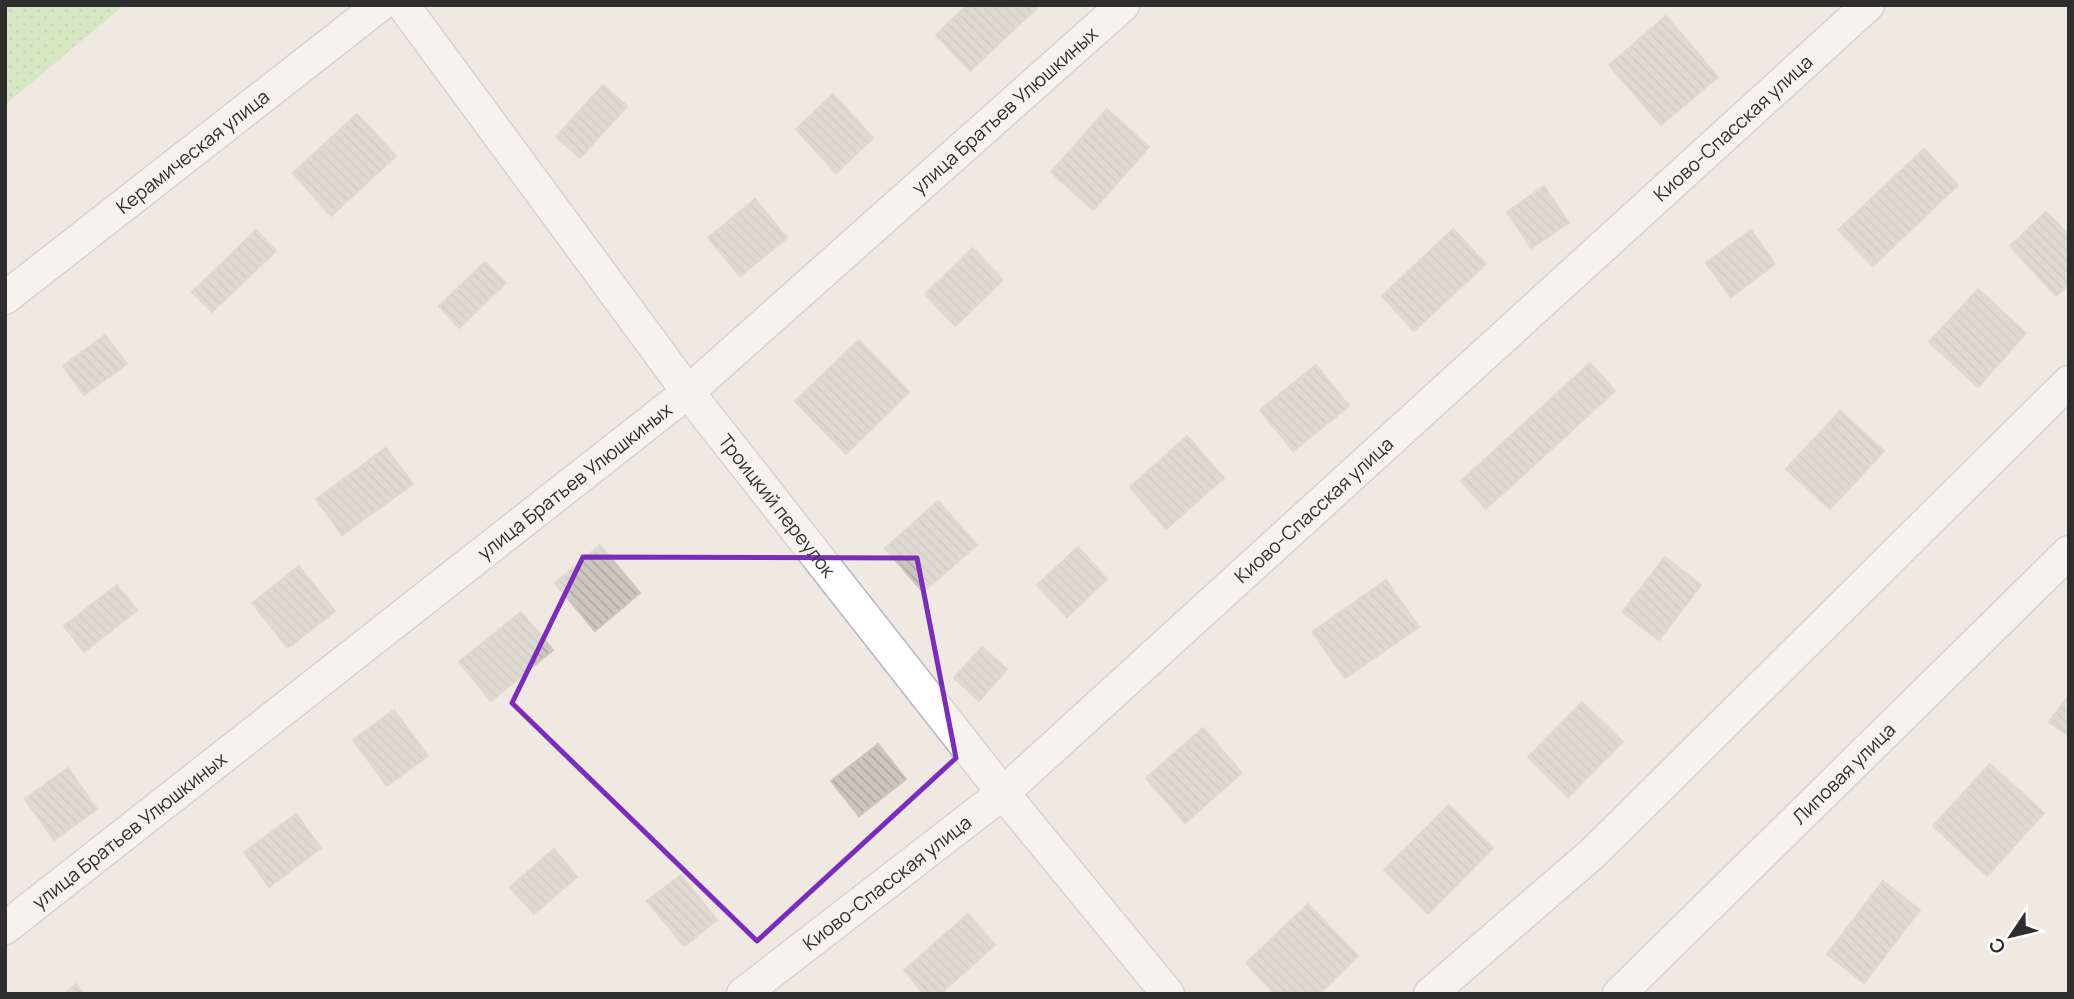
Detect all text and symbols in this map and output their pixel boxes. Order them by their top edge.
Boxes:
street label: улица Братьев Улюшкиных [906,21,1103,200]
street label: Киово-Спасская улица [1648,49,1818,207]
street label: Керамическая улица [111,83,274,219]
street label: улица Братьев Улюшкиных [472,397,677,566]
street label: Троицкий переулок [713,428,842,583]
street label: Киово-Спасская улица [1229,431,1399,589]
street label: Липовая улица [1786,717,1901,830]
street label: улица Братьев Улюшкиных [27,746,232,915]
street label: Киово-Спасская улица [797,809,977,956]
north arrow [1976,901,2046,971]
text: С [1982,933,2012,959]

